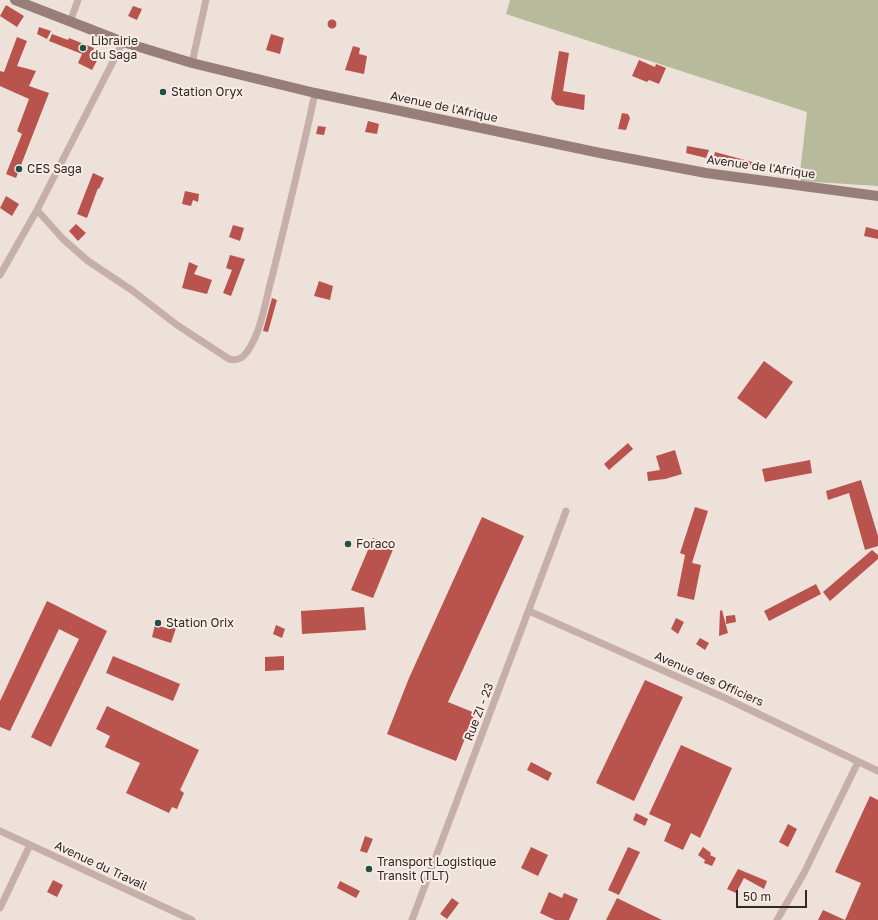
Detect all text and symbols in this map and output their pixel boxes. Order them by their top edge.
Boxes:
place label: Librairie du Saga [91,34,138,62]
marker: Librairie du Saga [78,43,88,53]
place label: Station Oryx [171,85,243,99]
marker: Station Oryx [158,87,168,97]
street label: Avenue de l'Afrique [389,89,499,125]
street label: Avenue de l'Afrique [706,152,816,182]
place label: CES Saga [27,162,82,176]
marker: CES Saga [14,164,24,174]
place label: Foraco [356,537,395,551]
marker: Foraco [343,539,353,549]
place label: Station Orix [166,616,234,630]
marker: Station Orix [153,618,163,628]
street label: Avenue des Officiers [652,648,766,710]
street label: Rue ZI - 23 [461,681,497,743]
street label: Avenue du Travail [52,838,150,894]
place label: Transport Logistique Transit (TLT) [377,855,496,883]
marker: Transport Logistique Transit (TLT) [364,864,374,874]
scale bar [738,882,809,908]
text: 50 m [743,889,771,904]

